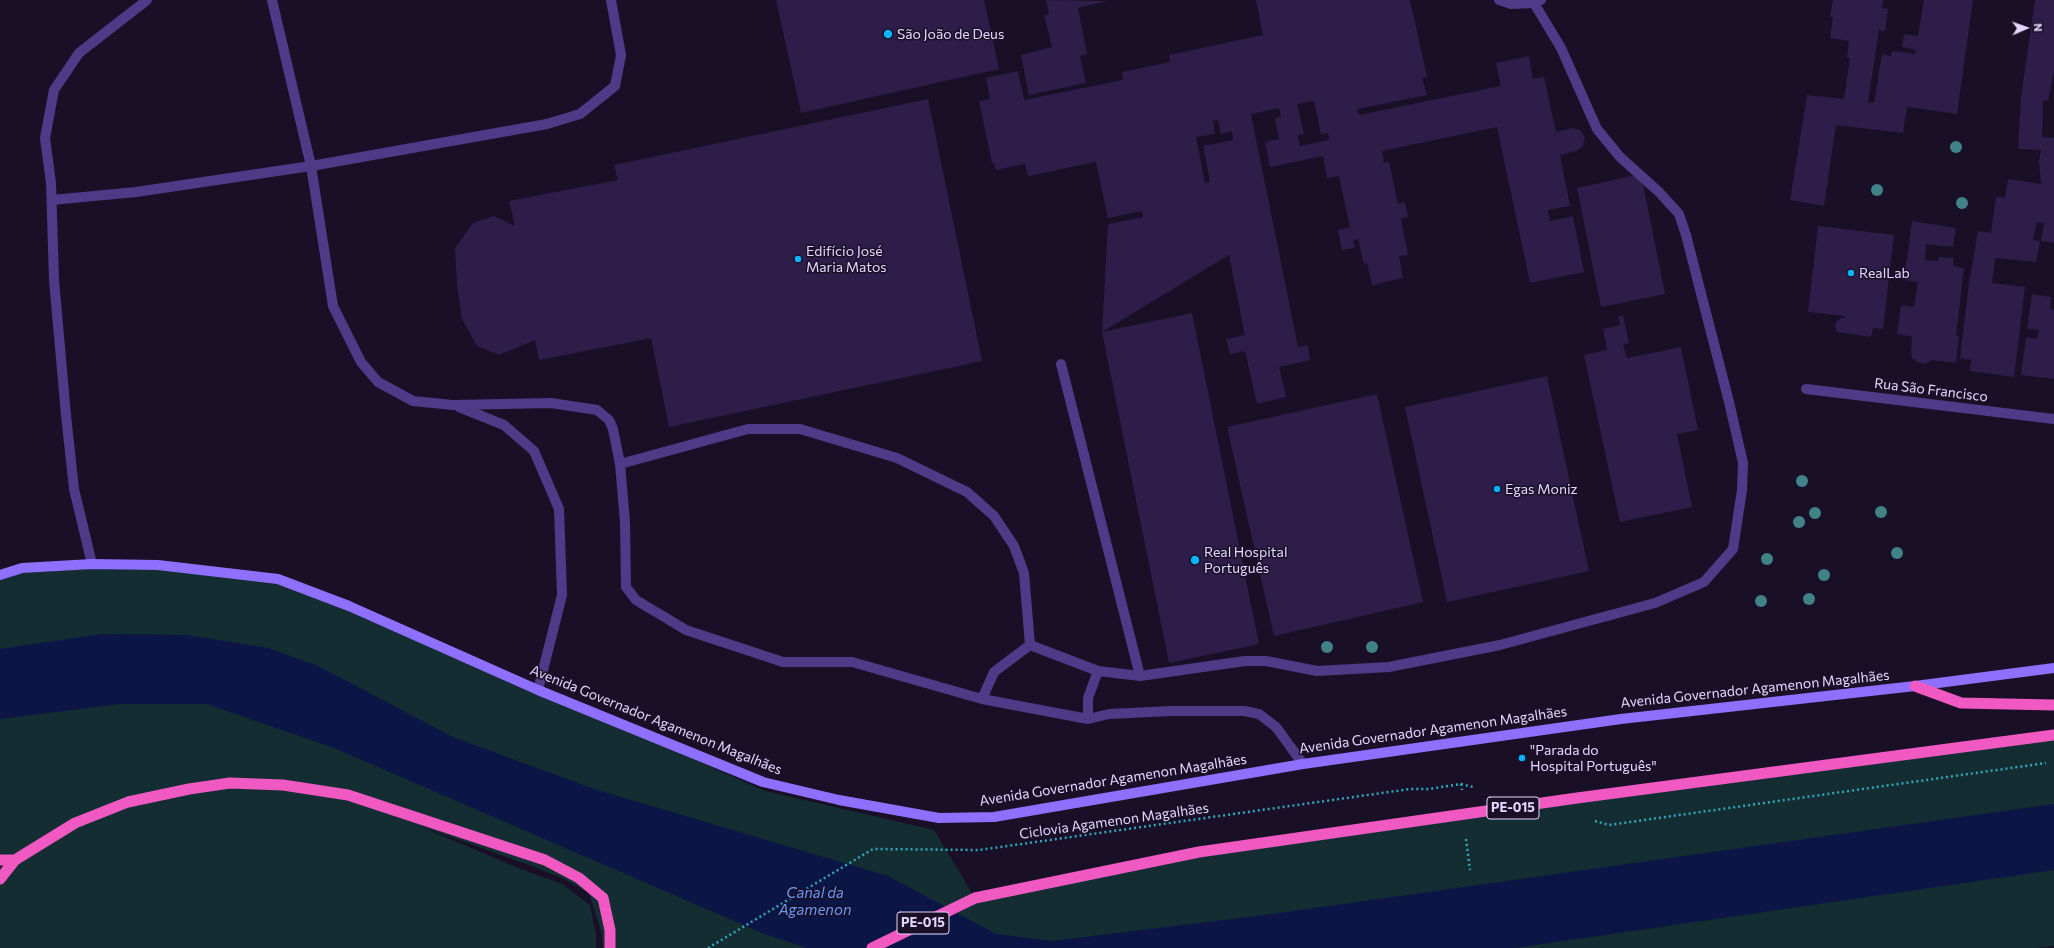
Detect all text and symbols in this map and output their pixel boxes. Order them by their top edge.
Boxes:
north arrow [2006,8,2046,48]
text: N [2032,23,2045,32]
place label: São João de Deus [897,26,1004,42]
marker: São João de Deus [882,28,894,40]
place label: Edifício José Maria Matos [806,243,887,276]
marker: Edifício José Maria Matos [793,254,803,264]
place label: RealLab [1859,265,1910,281]
marker: RealLab [1846,268,1856,278]
street label: Rua São Francisco [1873,375,1989,405]
place label: Egas Moniz [1505,481,1577,497]
marker: Egas Moniz [1492,484,1502,494]
place label: Real Hospital Português [1204,544,1287,576]
marker: Real Hospital Português [1189,554,1201,566]
street label: Avenida Governador Agamenon Magalhães [528,662,784,778]
street label: Avenida Governador Agamenon Magalhães [1620,667,1890,711]
street label: Avenida Governador Agamenon Magalhães [1298,703,1568,757]
place label: "Parada do Hospital Português" [1530,742,1657,774]
street label: Avenida Governador Agamenon Magalhães [978,751,1248,809]
marker: "Parada do Hospital Português" [1517,753,1527,763]
road number: PE-015 [1487,797,1539,819]
street label: Ciclovia Agamenon Magalhães [1018,799,1210,843]
water label: Canal da Agamenon [778,884,852,919]
road number: PE-015 [897,912,949,934]

